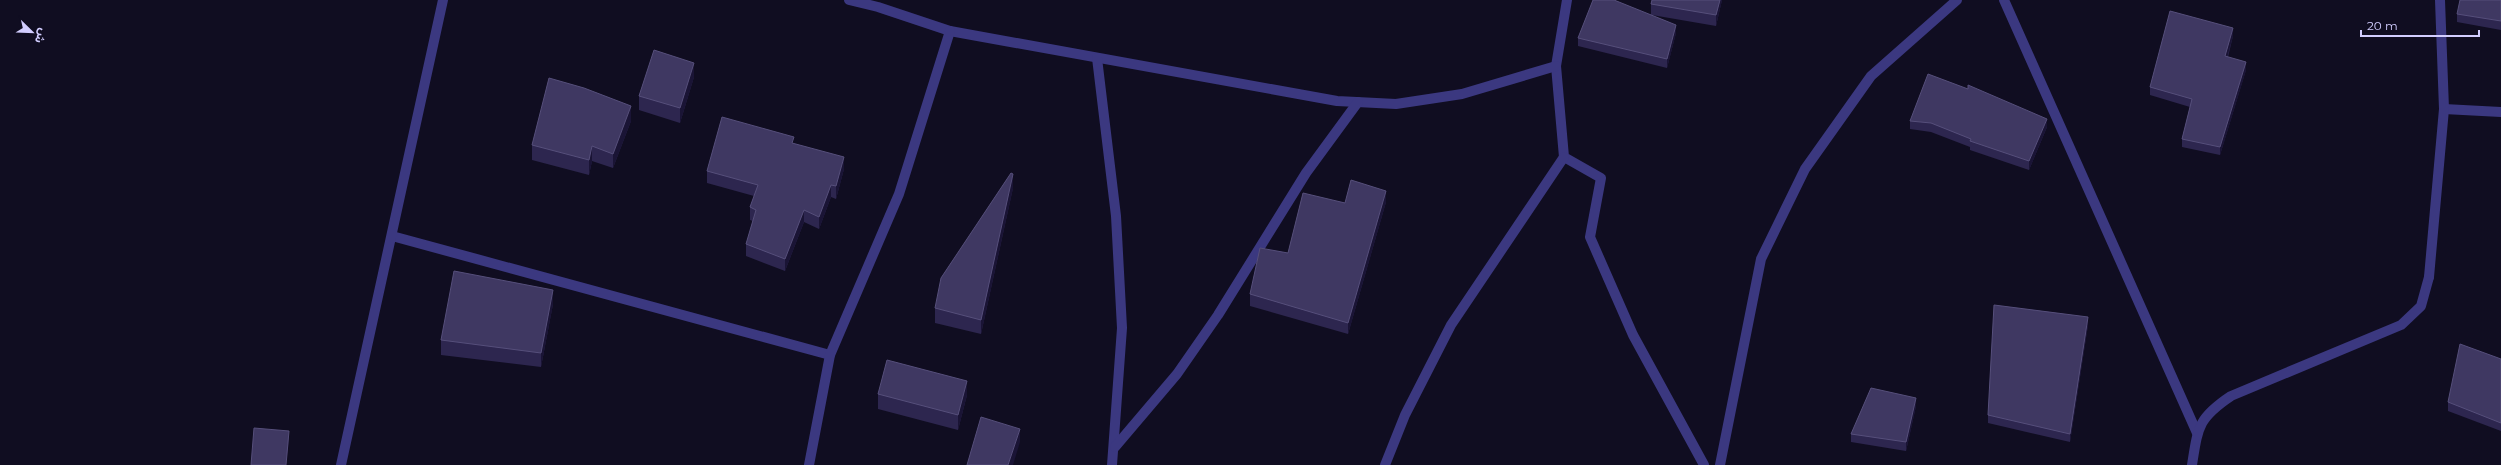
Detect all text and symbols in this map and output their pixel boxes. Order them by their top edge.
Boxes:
north arrow [12,12,52,52]
scale bar [2361,12,2479,38]
text: 20 m [2367,18,2398,33]
text: ش [32,26,51,46]

